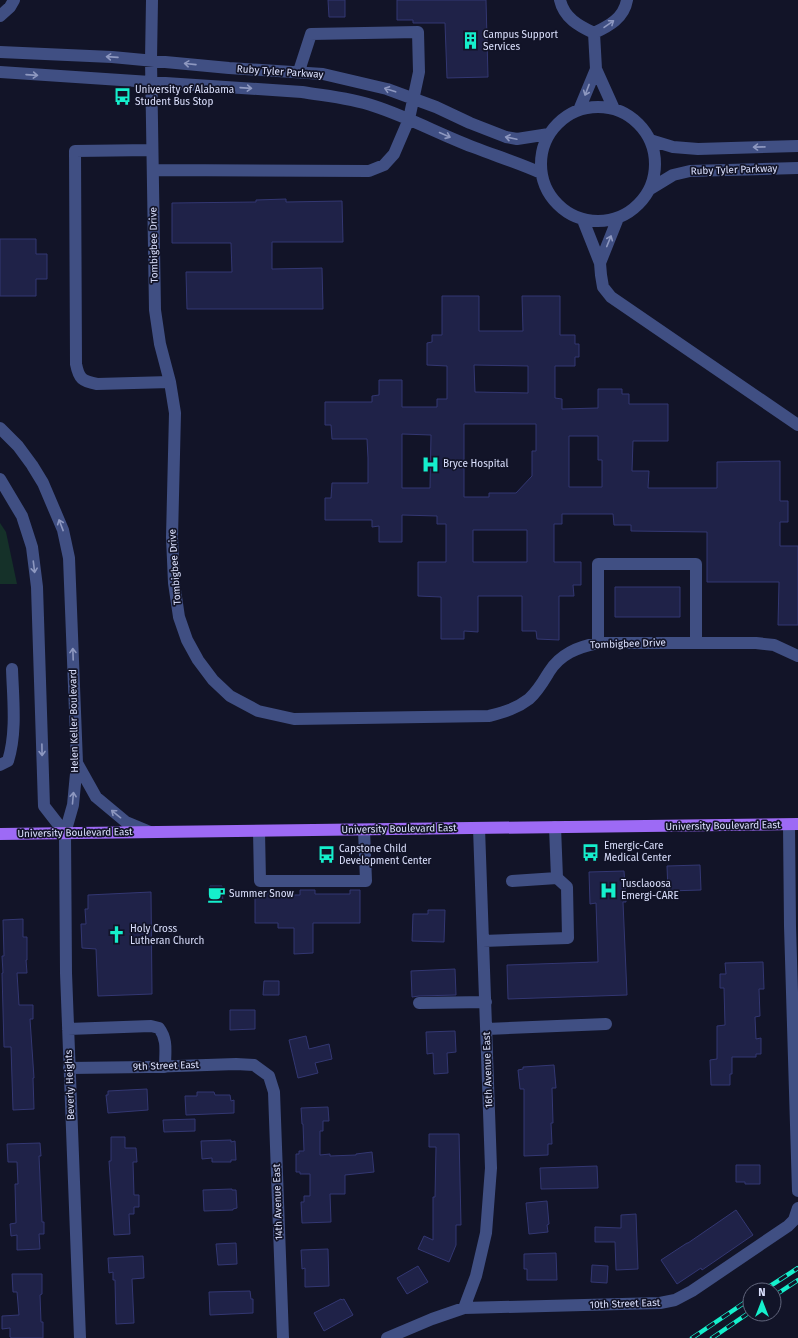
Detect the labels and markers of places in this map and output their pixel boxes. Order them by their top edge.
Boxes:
place label: Campus Support Services [483,29,558,53]
building icon: Campus Support Services [460,31,480,51]
place label: University of Alabama Student Bus Stop [135,84,234,108]
bus stop icon: University of Alabama Student Bus Stop [112,86,132,106]
hospital icon: Bryce Hospital [420,454,440,474]
place label: Bryce Hospital [443,458,508,470]
place label: Emergic-Care Medical Center [604,840,671,864]
bus stop icon: Emergic-Care Medical Center [581,842,601,862]
place label: Capstone Child Development Center [339,843,432,867]
bus stop icon: Capstone Child Development Center [316,845,336,865]
place label: Tusclaoosa Emergi-CARE [621,878,679,902]
hospital icon: Tusclaoosa Emergi-CARE [598,880,618,900]
cafe icon: Summer Snow [206,884,226,904]
place label: Summer Snow [229,888,294,900]
place label: Holy Cross Lutheran Church [130,923,204,947]
church icon: Holy Cross Lutheran Church [107,925,127,945]

